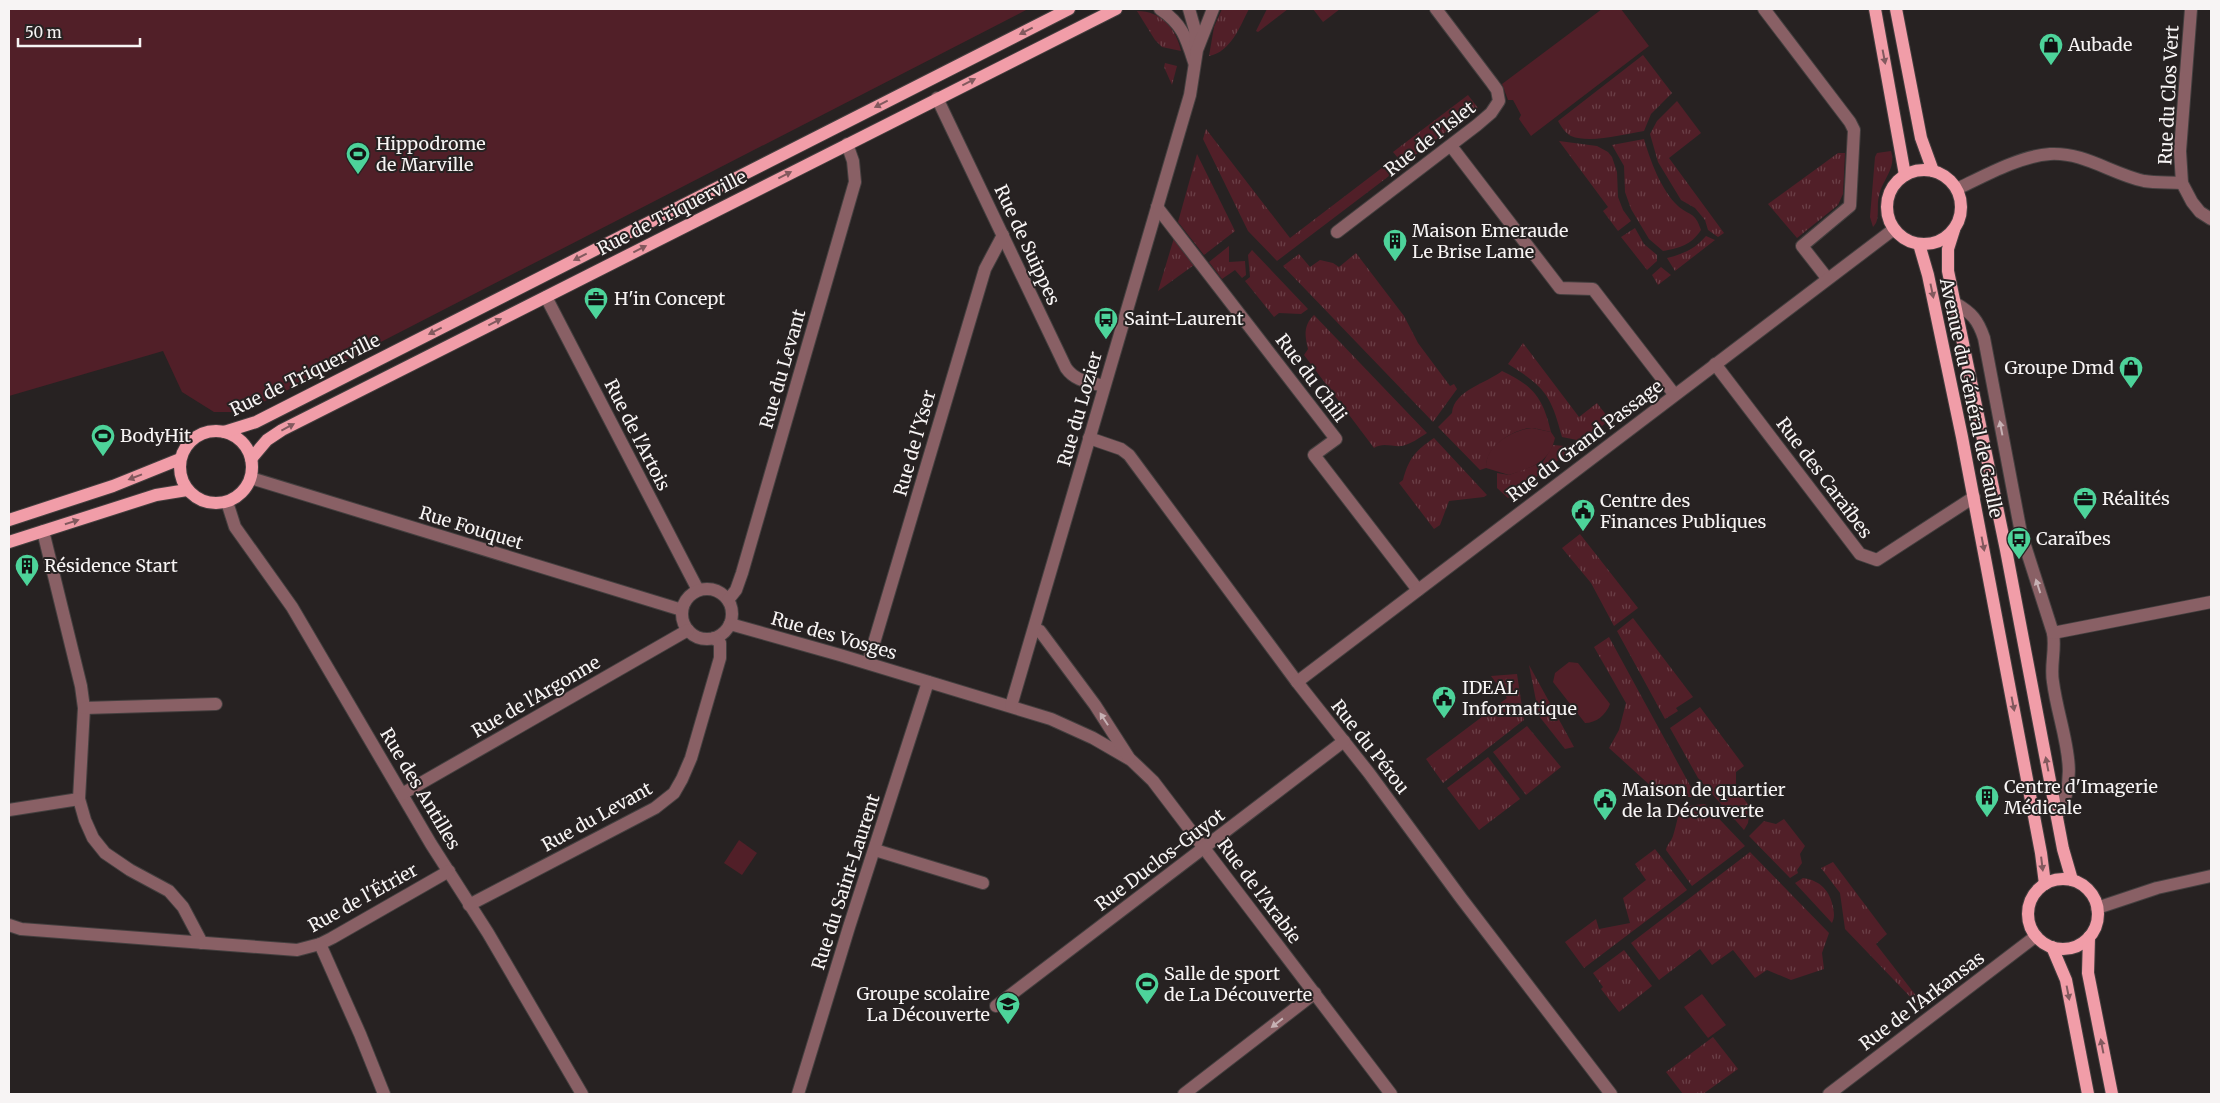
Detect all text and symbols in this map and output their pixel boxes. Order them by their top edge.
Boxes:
scale bar [18,15,140,47]
text: 50 m [25,23,62,42]
street label: Rue du Clos Vert [2153,25,2184,165]
one-way arrow [1019,27,1033,35]
shop icon: Aubade [2038,32,2064,66]
place label: Aubade [2067,33,2132,56]
one-way arrow [1880,49,1888,65]
one-way arrow [962,78,976,86]
street label: Rue de l’Islet [1380,96,1480,181]
one-way arrow [874,100,888,108]
place label: Hippodrome de Marville [376,132,486,176]
sports icon: Hippodrome de Marville [345,141,371,175]
street label: Rue de Triquerville [593,165,750,260]
one-way arrow [778,171,792,179]
street label: Rue de Suippes [990,181,1065,309]
place label: Maison Emeraude Le Brise Lame [1412,219,1568,263]
building icon: Maison Emeraude Le Brise Lame [1382,228,1408,262]
one-way arrow [633,245,647,253]
one-way arrow [573,253,587,261]
street label: Avenue du Général de Gaulle [1935,275,2008,520]
one-way arrow [1928,283,1936,299]
office icon: H'in Concept [583,286,609,320]
place label: H'in Concept [614,287,725,310]
bus stop icon: Saint-Laurent [1093,306,1119,340]
street label: Rue du Levant [755,307,811,431]
place label: Saint-Laurent [1124,307,1244,330]
one-way arrow [488,318,502,326]
one-way arrow [428,327,442,335]
street label: Rue de Triquerville [226,328,384,421]
street label: Rue du Chili [1271,329,1352,426]
street label: Rue du Lozier [1052,349,1107,469]
shop icon: Groupe Dmd [2118,355,2144,389]
place label: Groupe Dmd [2004,356,2114,379]
street label: Rue du Grand Passage [1502,374,1667,507]
street label: Rue de l'Artois [599,375,676,495]
street label: Rue de l'Yser [888,387,941,499]
street label: Rue des Caraïbes [1771,413,1877,543]
one-way arrow [1997,421,2005,436]
sports icon: BodyHit [90,423,116,457]
one-way arrow [280,423,295,431]
place label: BodyHit [120,424,191,447]
one-way arrow [127,473,142,481]
office icon: Réalités [2072,486,2098,520]
place label: Réalités [2102,487,2170,510]
place label: Centre des Finances Publiques [1600,489,1767,533]
public building icon: Centre des Finances Publiques [1570,498,1596,532]
street label: Rue Fouquet [416,501,526,554]
one-way arrow [64,518,79,525]
bus stop icon: Caraïbes [2006,526,2032,560]
place label: Caraïbes [2036,527,2111,550]
one-way arrow [1979,537,1987,553]
building icon: Résidence Start [14,553,40,587]
place label: Résidence Start [44,554,178,577]
one-way arrow [2034,579,2042,594]
street label: Rue des Vosges [769,607,900,665]
street label: Rue de l'Argonne [467,650,604,743]
place label: IDEAL Informatique [1462,676,1577,720]
public building icon: IDEAL Informatique [1431,685,1457,719]
street label: Rue du Pérou [1326,695,1414,799]
one-way arrow [2009,697,2017,712]
one-way arrow [1099,712,1109,726]
street label: Rue des Antilles [375,724,466,854]
one-way arrow [2042,756,2050,772]
place label: Centre d'Imagerie Médicale [2004,775,2158,819]
street label: Rue du Levant [537,777,656,856]
place label: Maison de quartier de la Découverte [1622,778,1786,822]
building icon: Centre d'Imagerie Médicale [1974,784,2000,818]
public building icon: Maison de quartier de la Découverte [1592,787,1618,821]
street label: Rue du Saint-Laurent [806,791,885,973]
street label: Rue Duclos-Guyot [1090,803,1229,916]
street label: Rue de l'Arabie [1212,834,1306,948]
one-way arrow [2038,856,2046,872]
street label: Rue de l'Étrier [304,858,422,937]
street label: Rue de l'Arkansas [1855,946,1989,1055]
place label: Salle de sport de La Découverte [1164,962,1312,1006]
sports icon: Salle de sport de La Découverte [1134,971,1160,1005]
place label: Groupe scolaire La Découverte [857,982,990,1026]
one-way arrow [2065,985,2073,1001]
school or university icon: Groupe scolaire La Découverte [995,991,1021,1025]
one-way arrow [1271,1018,1284,1029]
one-way arrow [2098,1038,2106,1054]

